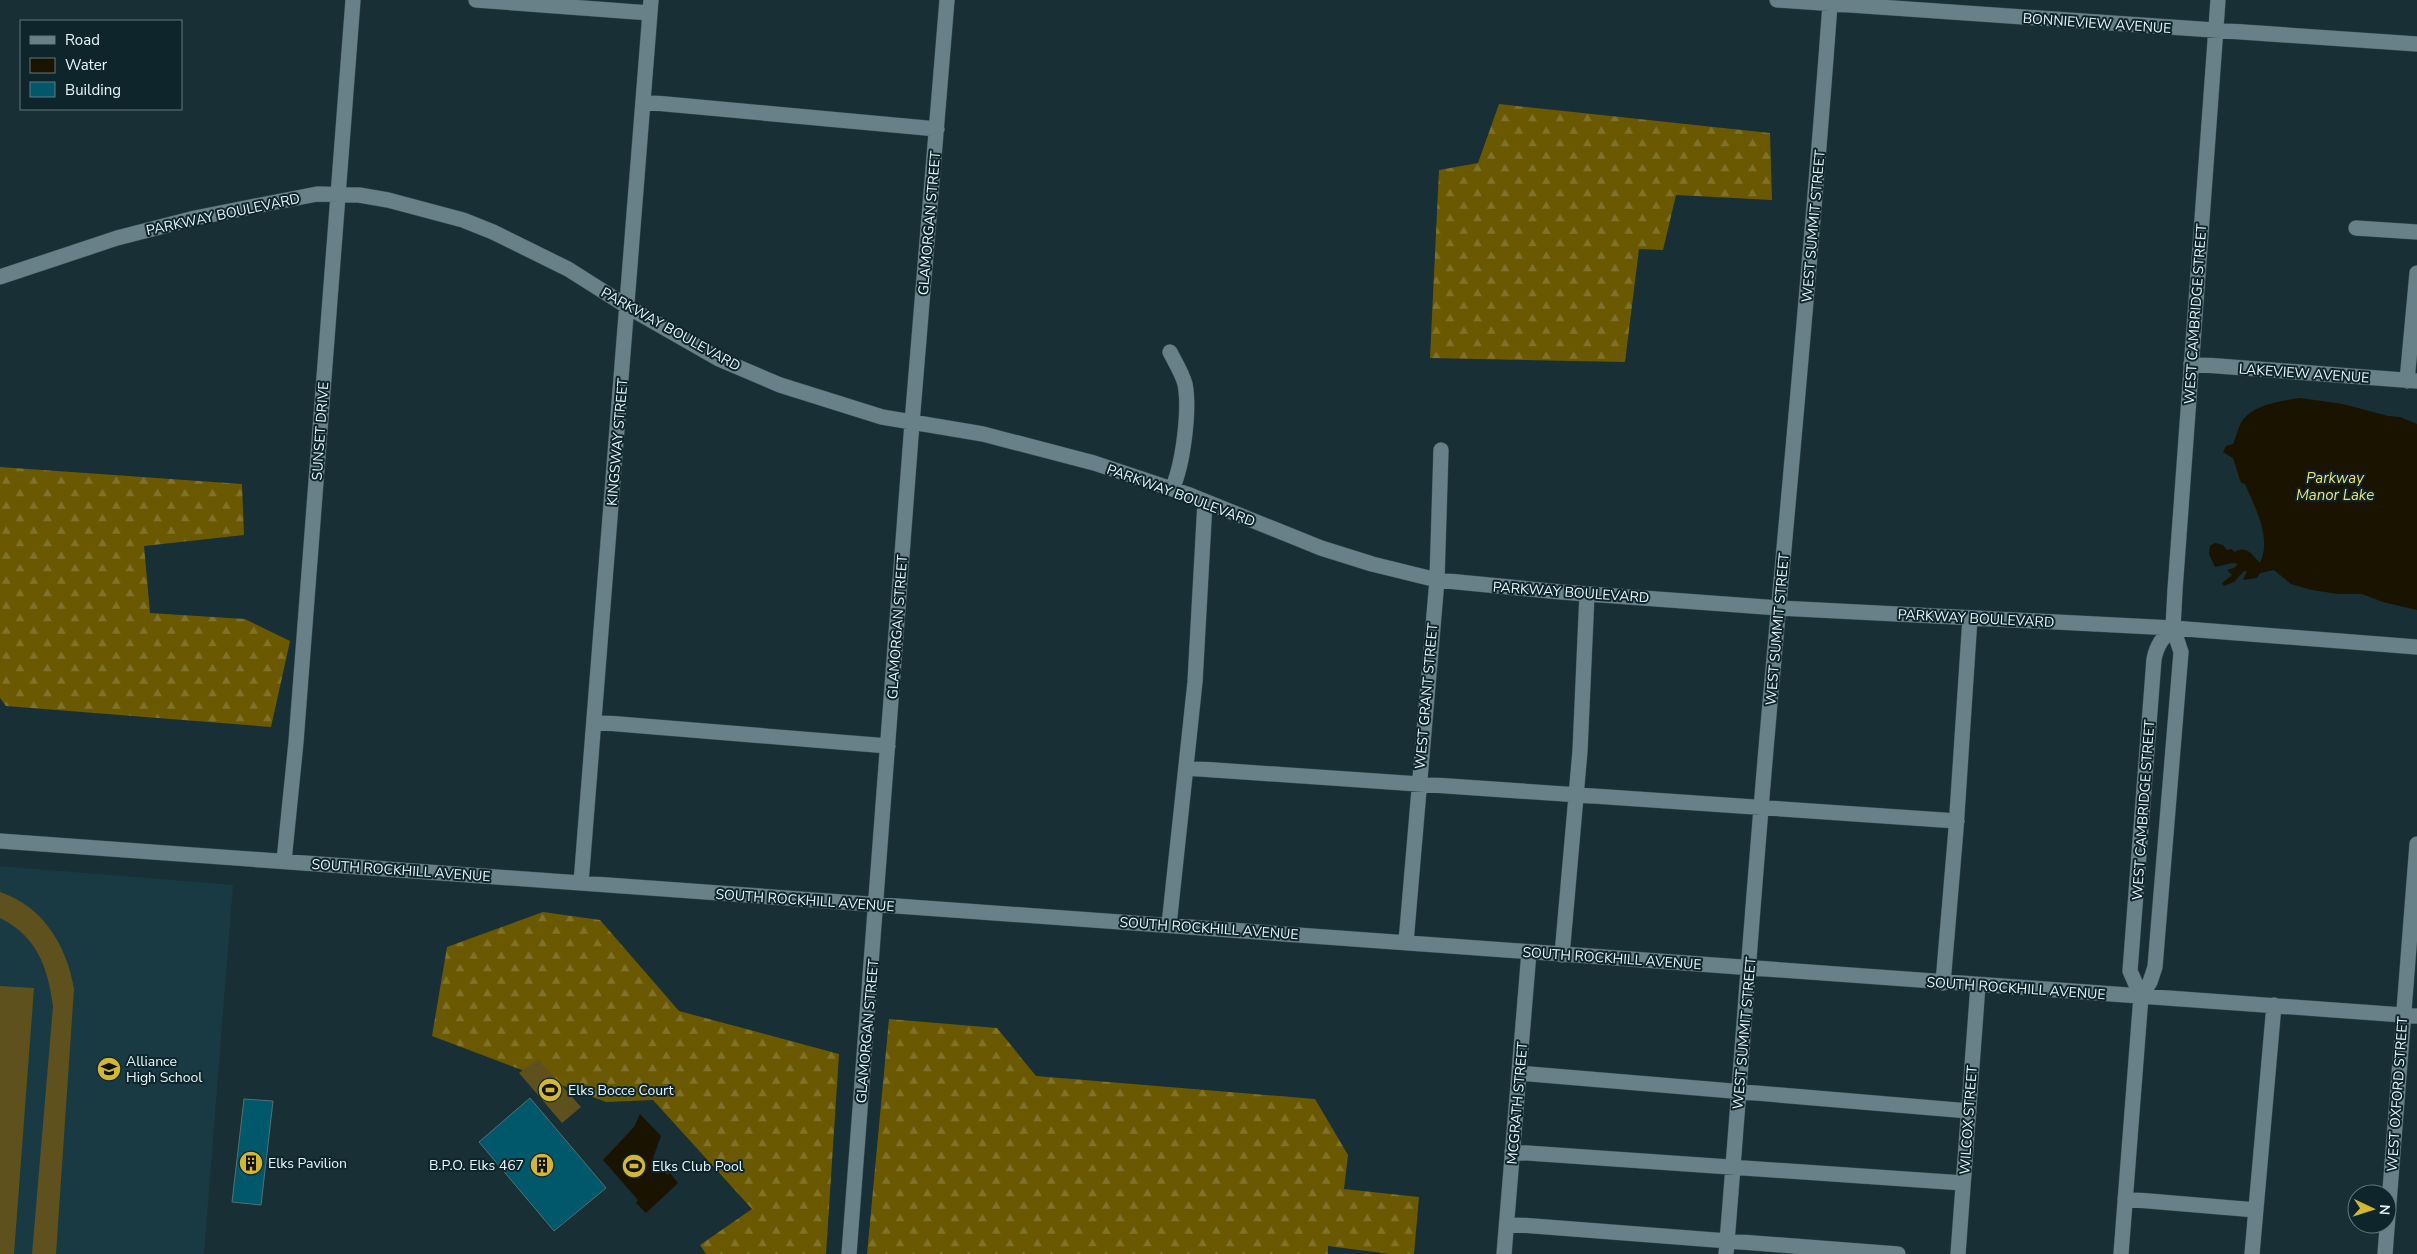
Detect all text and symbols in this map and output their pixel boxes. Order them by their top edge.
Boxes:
street label: BONNIEVIEW AVENUE [2022,9,2172,38]
legend [20,20,182,110]
text: Road [65,30,100,50]
text: Water [65,55,108,75]
text: Building [65,80,121,100]
street label: WEST SUMMIT STREET [1797,148,1830,303]
street label: GLAMORGAN STREET [914,150,945,296]
street label: PARKWAY BOULEVARD [144,189,302,240]
street label: WEST CAMBRIDGE STREET [2180,223,2211,405]
street label: PARKWAY BOULEVARD [598,283,744,376]
street label: LAKEVIEW AVENUE [2238,359,2370,388]
street label: KINGSWAY STREET [602,377,633,507]
street label: SUNSET DRIVE [308,381,333,481]
street label: PARKWAY BOULEVARD [1104,460,1258,531]
water label: Parkway Manor Lake [2296,468,2374,505]
street label: WEST SUMMIT STREET [1761,551,1794,706]
street label: GLAMORGAN STREET [883,554,912,700]
street label: PARKWAY BOULEVARD [1492,578,1650,607]
street label: PARKWAY BOULEVARD [1897,605,2055,632]
street label: WEST GRANT STREET [1411,622,1442,770]
street label: WEST CAMBRIDGE STREET [2128,719,2159,901]
street label: SOUTH ROCKHILL AVENUE [311,855,491,886]
street label: SOUTH ROCKHILL AVENUE [715,885,895,916]
street label: SOUTH ROCKHILL AVENUE [1119,913,1299,944]
street label: SOUTH ROCKHILL AVENUE [1522,943,1702,974]
street label: WEST SUMMIT STREET [1728,955,1761,1110]
street label: GLAMORGAN STREET [852,958,883,1104]
street label: SOUTH ROCKHILL AVENUE [1926,973,2106,1004]
street label: WEST OXFORD STREET [2383,1015,2412,1172]
street label: MCGRATH STREET [1503,1040,1532,1165]
place label: Alliance High School [126,1052,203,1087]
school or university icon: Alliance High School [96,1056,122,1082]
street label: WILCOX STREET [1955,1064,1982,1175]
sports icon: Elks Bocce Court [537,1077,563,1103]
place label: Elks Bocce Court [568,1081,673,1100]
building icon: Elks Pavilion [238,1150,264,1176]
building icon: B.P.O. Elks 467 [529,1152,555,1178]
sports icon: Elks Club Pool [621,1153,647,1179]
place label: Elks Pavilion [268,1154,347,1173]
place label: B.P.O. Elks 467 [429,1156,524,1175]
place label: Elks Club Pool [652,1157,744,1176]
north arrow [2347,1184,2397,1234]
text: N [2375,1204,2394,1216]

